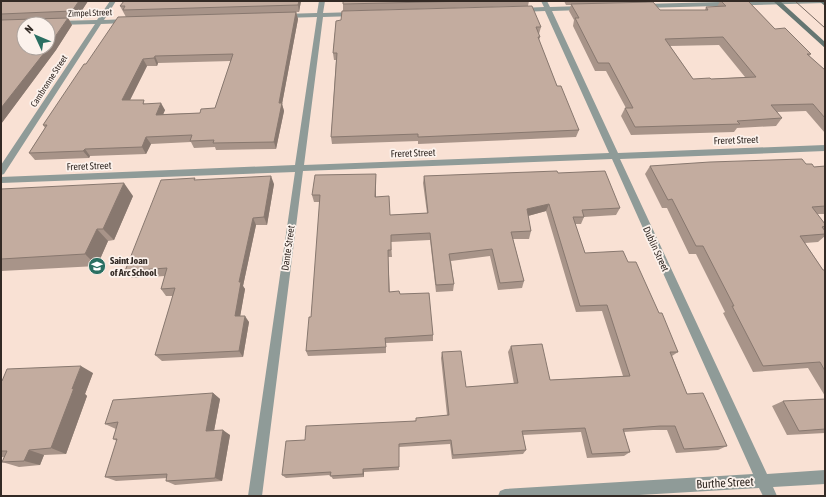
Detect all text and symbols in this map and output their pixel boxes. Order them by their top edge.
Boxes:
street label: Zimpel Street [68,7,113,19]
north arrow [16,16,56,56]
text: N [22,23,35,36]
street label: Cambronne Street [29,53,70,109]
street label: Freret Street [713,134,759,146]
street label: Freret Street [390,147,436,159]
street label: Freret Street [66,160,112,172]
street label: Dante Street [279,224,297,271]
street label: Dublin Street [641,225,671,273]
place label: Saint Joan of Arc School [110,255,157,278]
school or university icon: Saint Joan of Arc School [87,256,107,276]
street label: Burthe Street [696,474,755,491]

